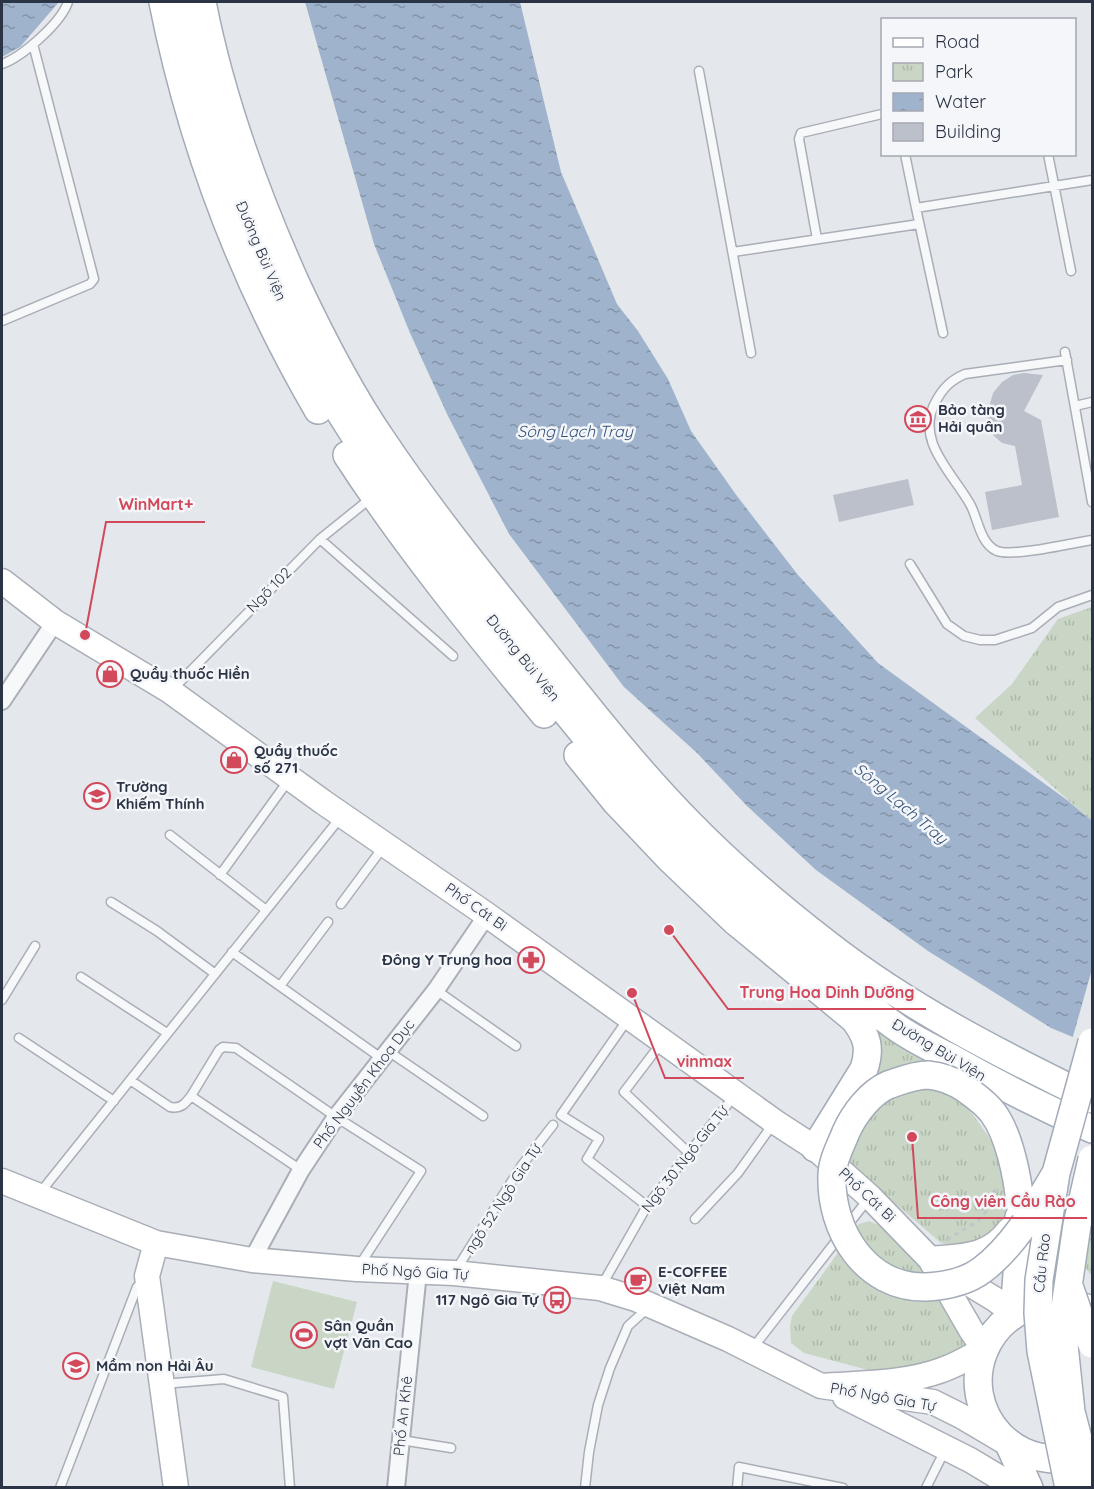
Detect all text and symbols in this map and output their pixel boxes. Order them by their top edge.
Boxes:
legend [881,18,1076,156]
text: Road [935,30,980,53]
text: Park [935,60,973,83]
text: Water [935,90,986,113]
text: Building [935,120,1001,143]
street label: Đường Bùi Viện [232,198,291,304]
place label: Bảo tàng Hải quân [938,400,1005,436]
museum icon: Bảo tàng Hải quân [903,404,933,434]
water label: Sông Lạch Tray [517,421,634,441]
callout: WinMart+ [106,488,205,522]
text: WinMart+ [119,494,193,514]
street label: Ngõ 102 [242,563,295,616]
street label: Đường Bùi Viện [483,610,564,705]
shop icon: Quầy thuốc Hiền [95,659,125,689]
place label: Quầy thuốc Hiền [130,664,250,683]
place label: Quầy thuốc số 271 [254,741,338,777]
shop icon: Quầy thuốc số 271 [219,745,249,775]
water label: Sông Lạch Tray [850,758,952,848]
place label: Trường Khiếm Thính [116,777,205,813]
school or university icon: Trường Khiếm Thính [82,781,112,811]
street label: Phố Cát Bi [441,878,511,935]
pharmacy icon: Đông Y Trung hoa [516,945,546,975]
place label: Đông Y Trung hoa [381,950,512,969]
callout: Trung Hoa Dinh Dưỡng [728,975,926,1009]
text: Trung Hoa Dinh Dưỡng [740,982,914,1002]
street label: Đường Bùi Viện [889,1014,990,1085]
street label: Phố Nguyễn Khoa Dục [309,1015,419,1152]
callout: vinmax [665,1044,744,1078]
text: vinmax [677,1051,732,1071]
street label: Ngõ 30 Ngô Gia Tự [637,1100,733,1216]
street label: ngõ 52 Ngô Gia Tự [460,1139,546,1258]
street label: Phố Cát Bi [835,1163,900,1226]
callout: Công viên Cầu Rào [918,1184,1087,1218]
text: Công viên Cầu Rào [930,1191,1076,1211]
street label: Cầu Rào [1029,1232,1054,1294]
street label: Phố Ngô Gia Tự [361,1259,470,1284]
place label: E-COFFEE Việt Nam [658,1262,727,1298]
cafe icon: E-COFFEE Việt Nam [623,1266,653,1296]
bus stop icon: 117 Ngô Gia Tự [542,1285,572,1315]
place label: 117 Ngô Gia Tự [436,1290,539,1309]
place label: Sân Quần vợt Văn Cao [324,1316,413,1352]
sports icon: Sân Quần vợt Văn Cao [289,1320,319,1350]
school or university icon: Mầm non Hải Âu [61,1351,91,1381]
place label: Mầm non Hải Âu [96,1356,214,1375]
street label: Phố An Khê [389,1375,416,1457]
street label: Phố Ngô Gia Tự [829,1378,939,1415]

